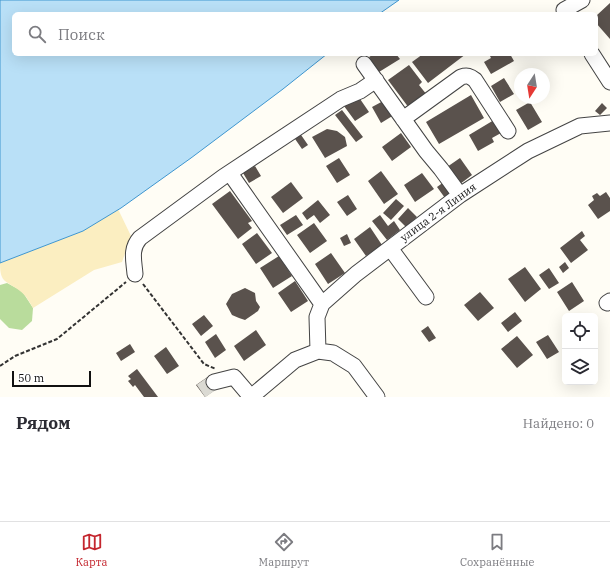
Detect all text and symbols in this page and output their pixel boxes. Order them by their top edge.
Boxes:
search box [12,12,598,56]
icon: search [26,23,48,45]
text: Поиск [58,25,105,44]
north arrow [514,68,550,104]
street label: улица 2-я Линия [397,180,479,244]
map controls [562,313,598,385]
button: locate [562,313,598,349]
button: layers [562,349,598,385]
scale bar [12,369,91,388]
text: 50 m [18,371,44,385]
text: Рядом [16,412,71,434]
text: Найдено: 0 [523,415,594,432]
tab: Карта [76,531,107,569]
tab: Маршрут [259,531,309,569]
tab: Сохранённые [460,531,534,569]

